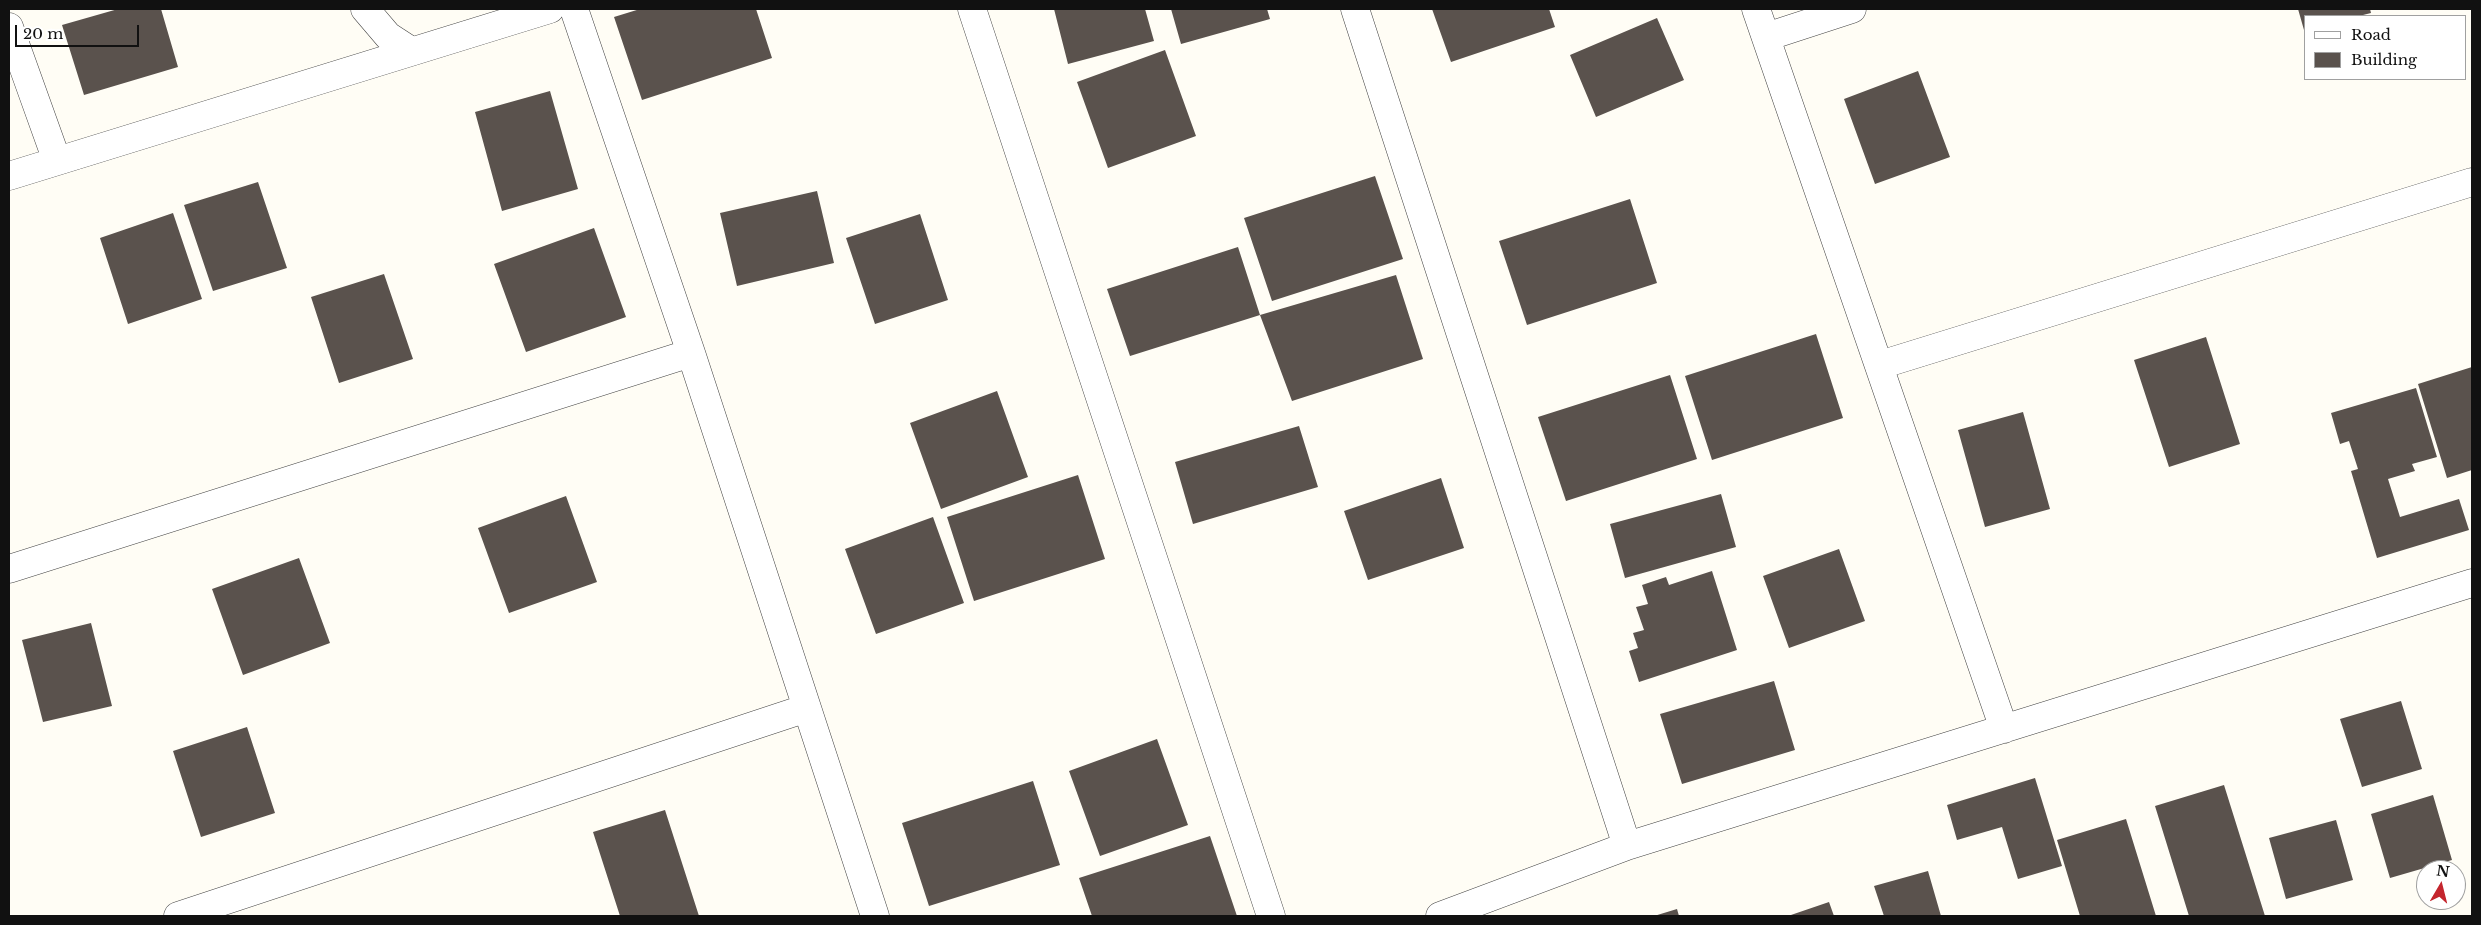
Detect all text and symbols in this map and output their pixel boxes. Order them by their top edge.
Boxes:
scale bar [18,15,141,47]
legend [2304,15,2466,80]
text: 20 m [23,24,63,43]
text: Road [2351,25,2391,44]
text: Building [2351,50,2417,69]
north arrow [2416,860,2466,910]
text: N [2435,861,2451,881]

